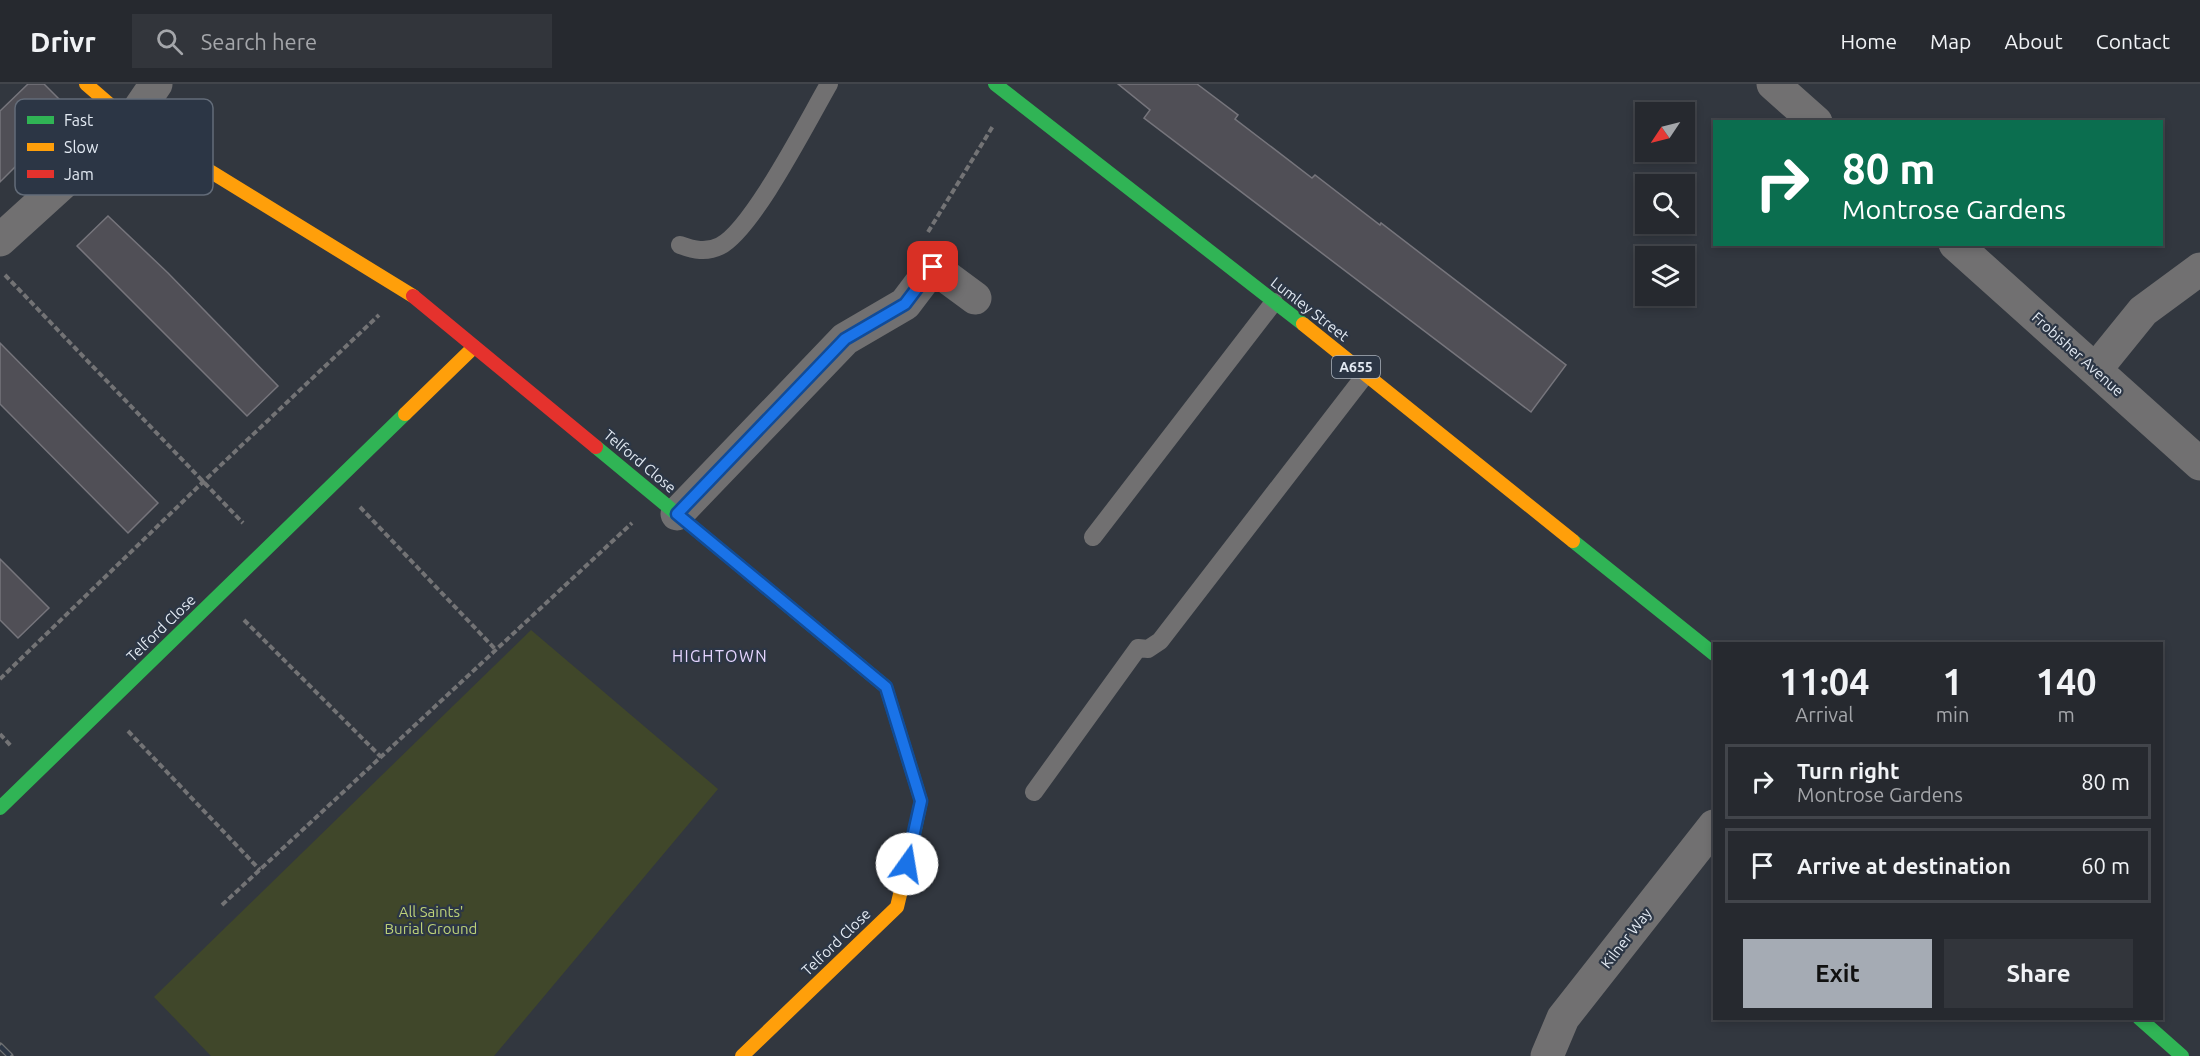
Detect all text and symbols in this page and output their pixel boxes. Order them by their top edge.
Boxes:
search box [132,14,552,68]
icon: search [153,25,186,58]
text: Drivr [30,26,96,57]
text: Search here [201,29,317,54]
text: Home [1840,29,1897,53]
text: Map [1930,29,1971,53]
text: About [2004,29,2063,53]
text: Contact [2096,29,2170,53]
legend [15,99,213,195]
north arrow [1635,102,1695,162]
map controls [1635,102,1695,306]
text: Fast [64,111,94,129]
text: Slow [64,138,99,156]
icon: right [1743,144,1821,222]
text: 80 m [1842,145,1936,192]
text: Jam [64,165,94,183]
button: search [1635,174,1695,234]
text: Montrose Gardens [1842,194,2066,224]
pin [907,241,958,292]
button: layers [1635,246,1695,306]
icon: arrive [916,250,949,283]
street label: Lumley Street [1268,273,1352,345]
street label: Frobisher Avenue [2029,308,2127,400]
road number: A655 [1332,356,1380,378]
street label: Telford Close [600,426,680,496]
street label: Telford Close [123,591,199,665]
district label: HIGHTOWN [672,647,768,665]
text: 11:04 [1779,661,1869,702]
text: 1 [1942,661,1963,702]
text: 140 [2036,661,2097,702]
text: Arrival [1795,703,1854,726]
text: min [1936,703,1969,726]
text: m [2058,703,2075,726]
text: Turn right [1797,758,1899,783]
icon: right [1746,765,1779,798]
text: 80 m [2081,769,2130,794]
text: Montrose Gardens [1797,783,1963,806]
position arrow [875,832,939,896]
icon: arrive [1746,849,1779,882]
text: Arrive at destination [1797,853,2011,878]
text: 60 m [2081,853,2130,878]
park label: All Saints' Burial Ground [385,903,477,937]
street label: Telford Close [798,905,874,979]
street label: Kilner Way [1597,905,1655,971]
button: Exit [1743,939,1932,1008]
button: Share [1944,939,2133,1008]

